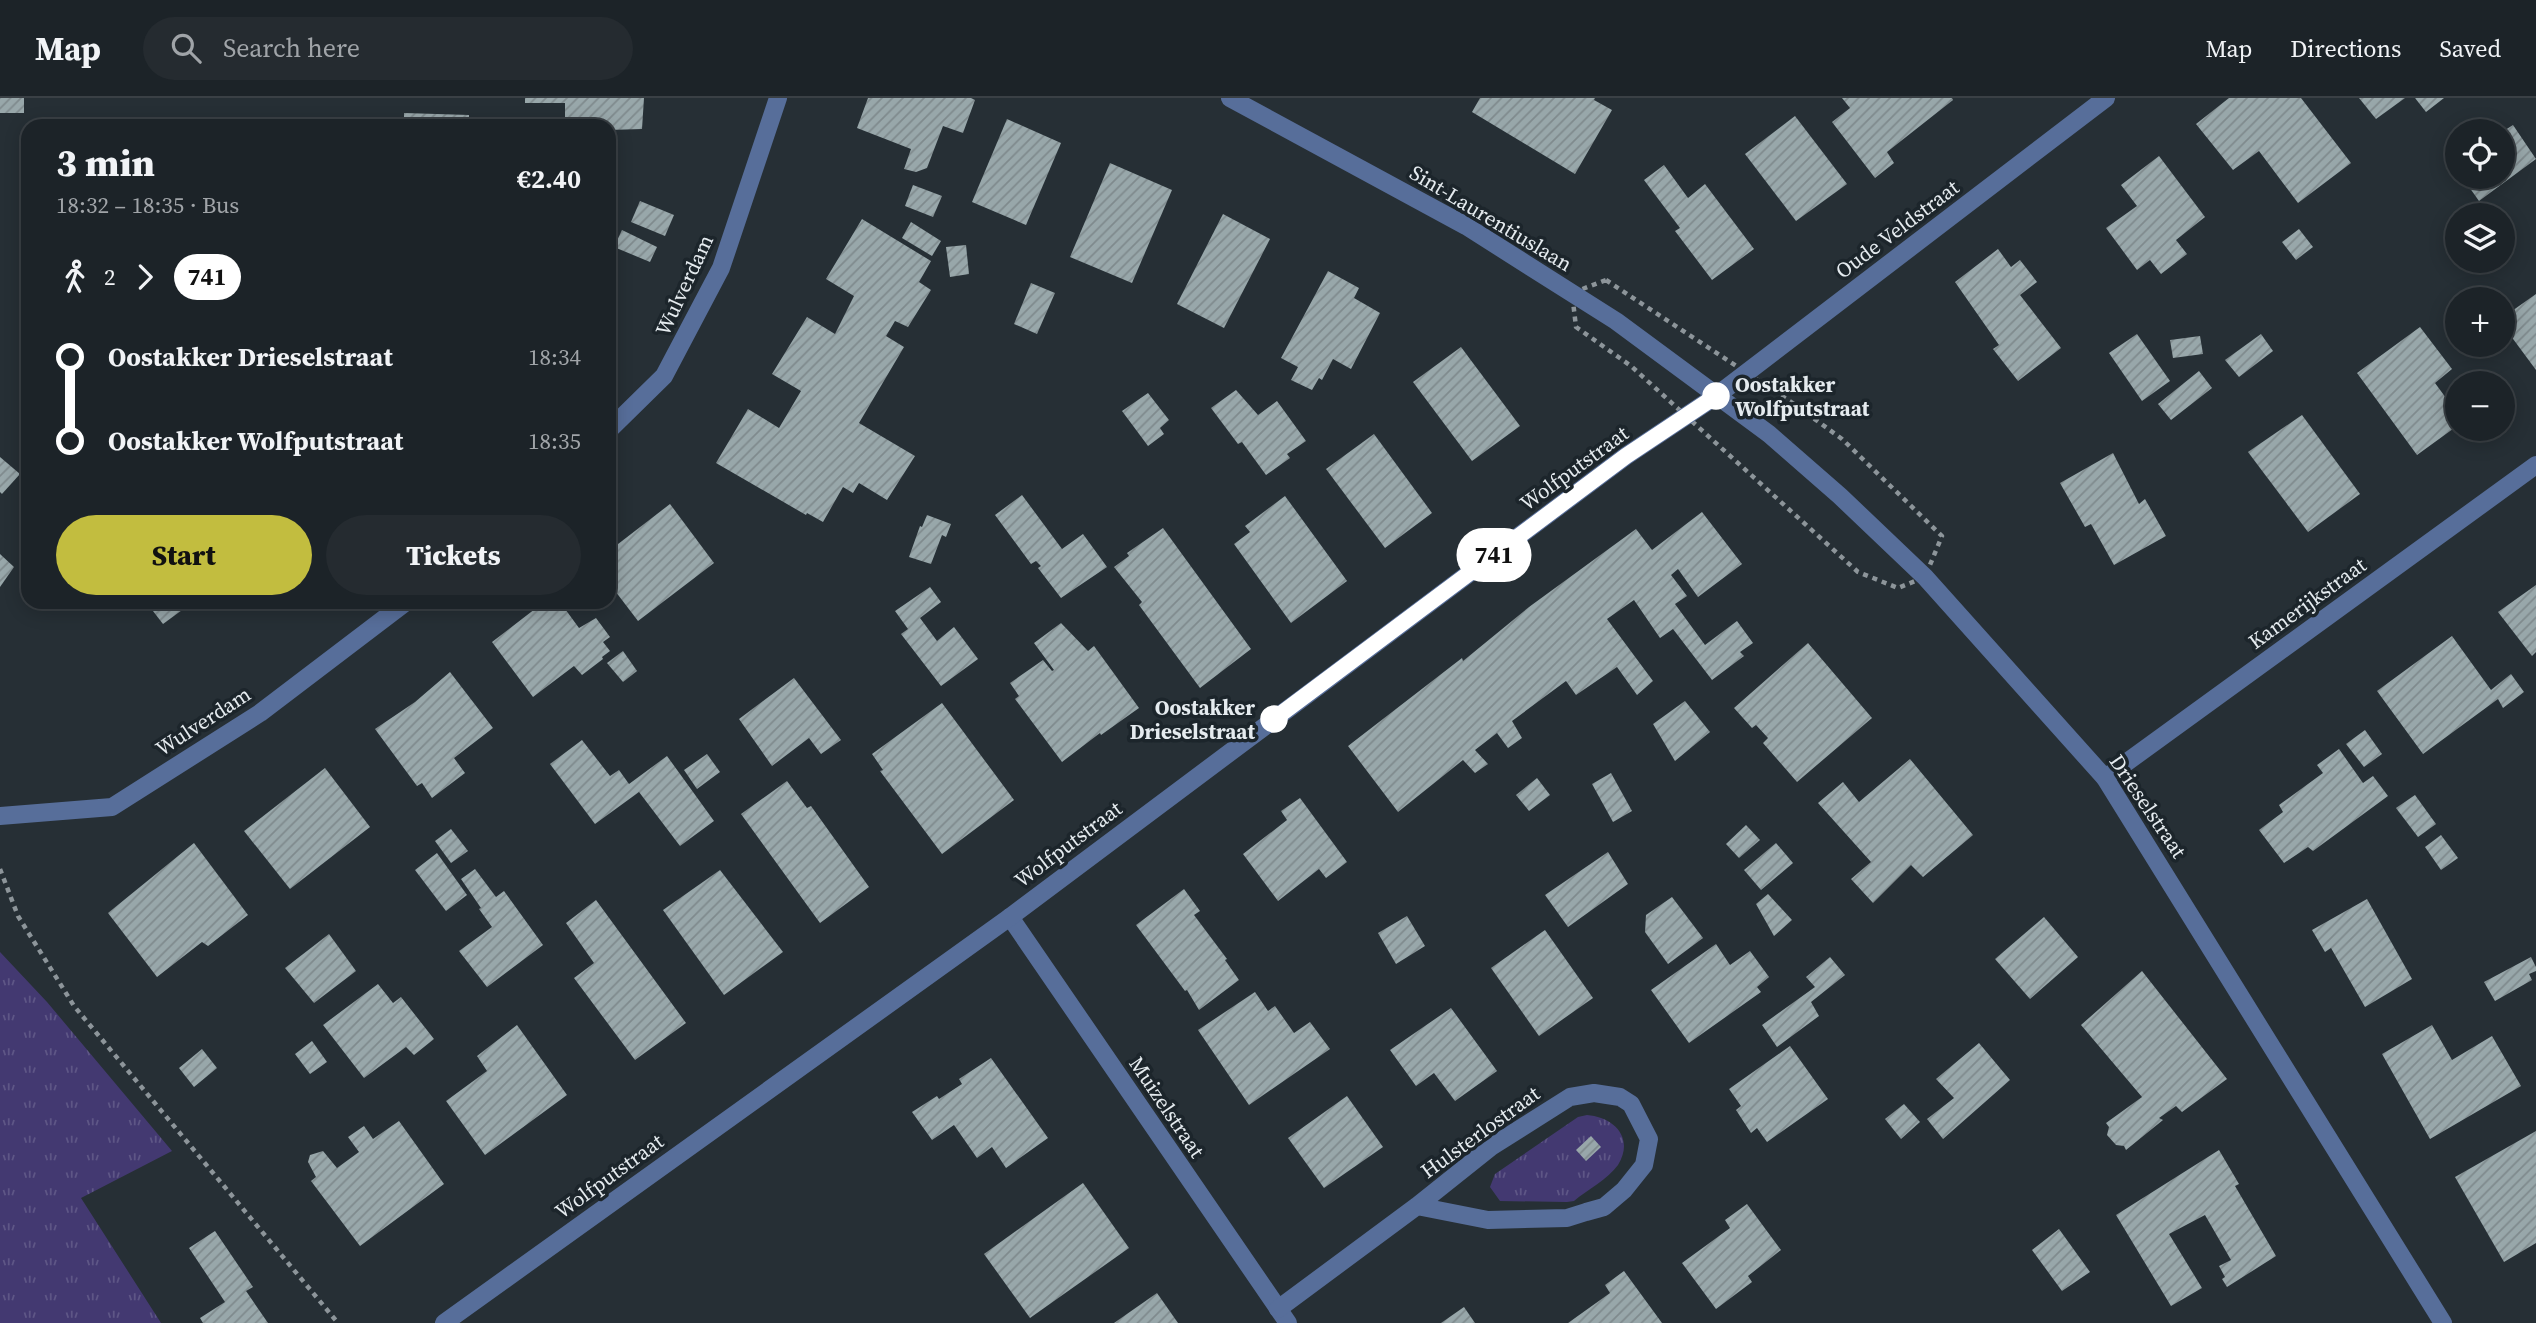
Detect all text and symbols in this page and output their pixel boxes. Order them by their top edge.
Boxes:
search box [143,17,633,80]
text: Map [35,26,101,71]
icon: search [167,29,205,67]
text: Search here [223,30,360,66]
text: Map [2205,32,2252,65]
text: Directions [2290,32,2401,65]
text: Saved [2439,32,2501,65]
map controls [2445,119,2515,441]
button: locate [2445,119,2515,189]
text: 3 min [56,137,155,189]
street label: Sint-Laurentiuslaan [1404,158,1578,278]
text: €2.40 [517,161,581,197]
street label: Oude Veldstraat [1829,173,1965,285]
text: 18:32 – 18:35 · Bus [56,189,239,221]
button: layers [2445,203,2515,273]
street label: Wulverdam [648,230,720,340]
icon: walk [56,258,94,296]
icon: forward [126,258,164,296]
text: 741 [188,260,227,293]
text: 2 [104,261,116,293]
button: + [2445,287,2515,357]
text: Oostakker Drieselstraat [108,339,393,375]
text: 18:34 [528,341,581,373]
place label: Oostakker Wolfputstraat [1735,370,1870,423]
button: − [2445,371,2515,441]
marker: Oostakker Wolfputstraat [1703,383,1729,409]
street label: Wolfputstraat [1514,419,1634,517]
text: Oostakker Wolfputstraat [108,423,403,459]
text: 18:35 [528,425,581,457]
button: Start [56,515,312,595]
button: Tickets [326,515,581,595]
line badge: 741 [1454,532,1534,578]
text: 741 [1474,538,1514,571]
street label: Kamerijkstraat [2242,550,2372,656]
street label: Wulverdam [150,679,256,763]
place label: Oostakker Drieselstraat [1130,693,1255,746]
marker: Oostakker Drieselstraat [1261,706,1287,732]
street label: Drieselstraat [2103,748,2194,864]
street label: Wolfputstraat [1008,794,1128,894]
street label: Muizelstraat [1123,1051,1212,1163]
street label: Hulsterlostraat [1415,1079,1545,1185]
street label: Wolfputstraat [549,1127,669,1225]

